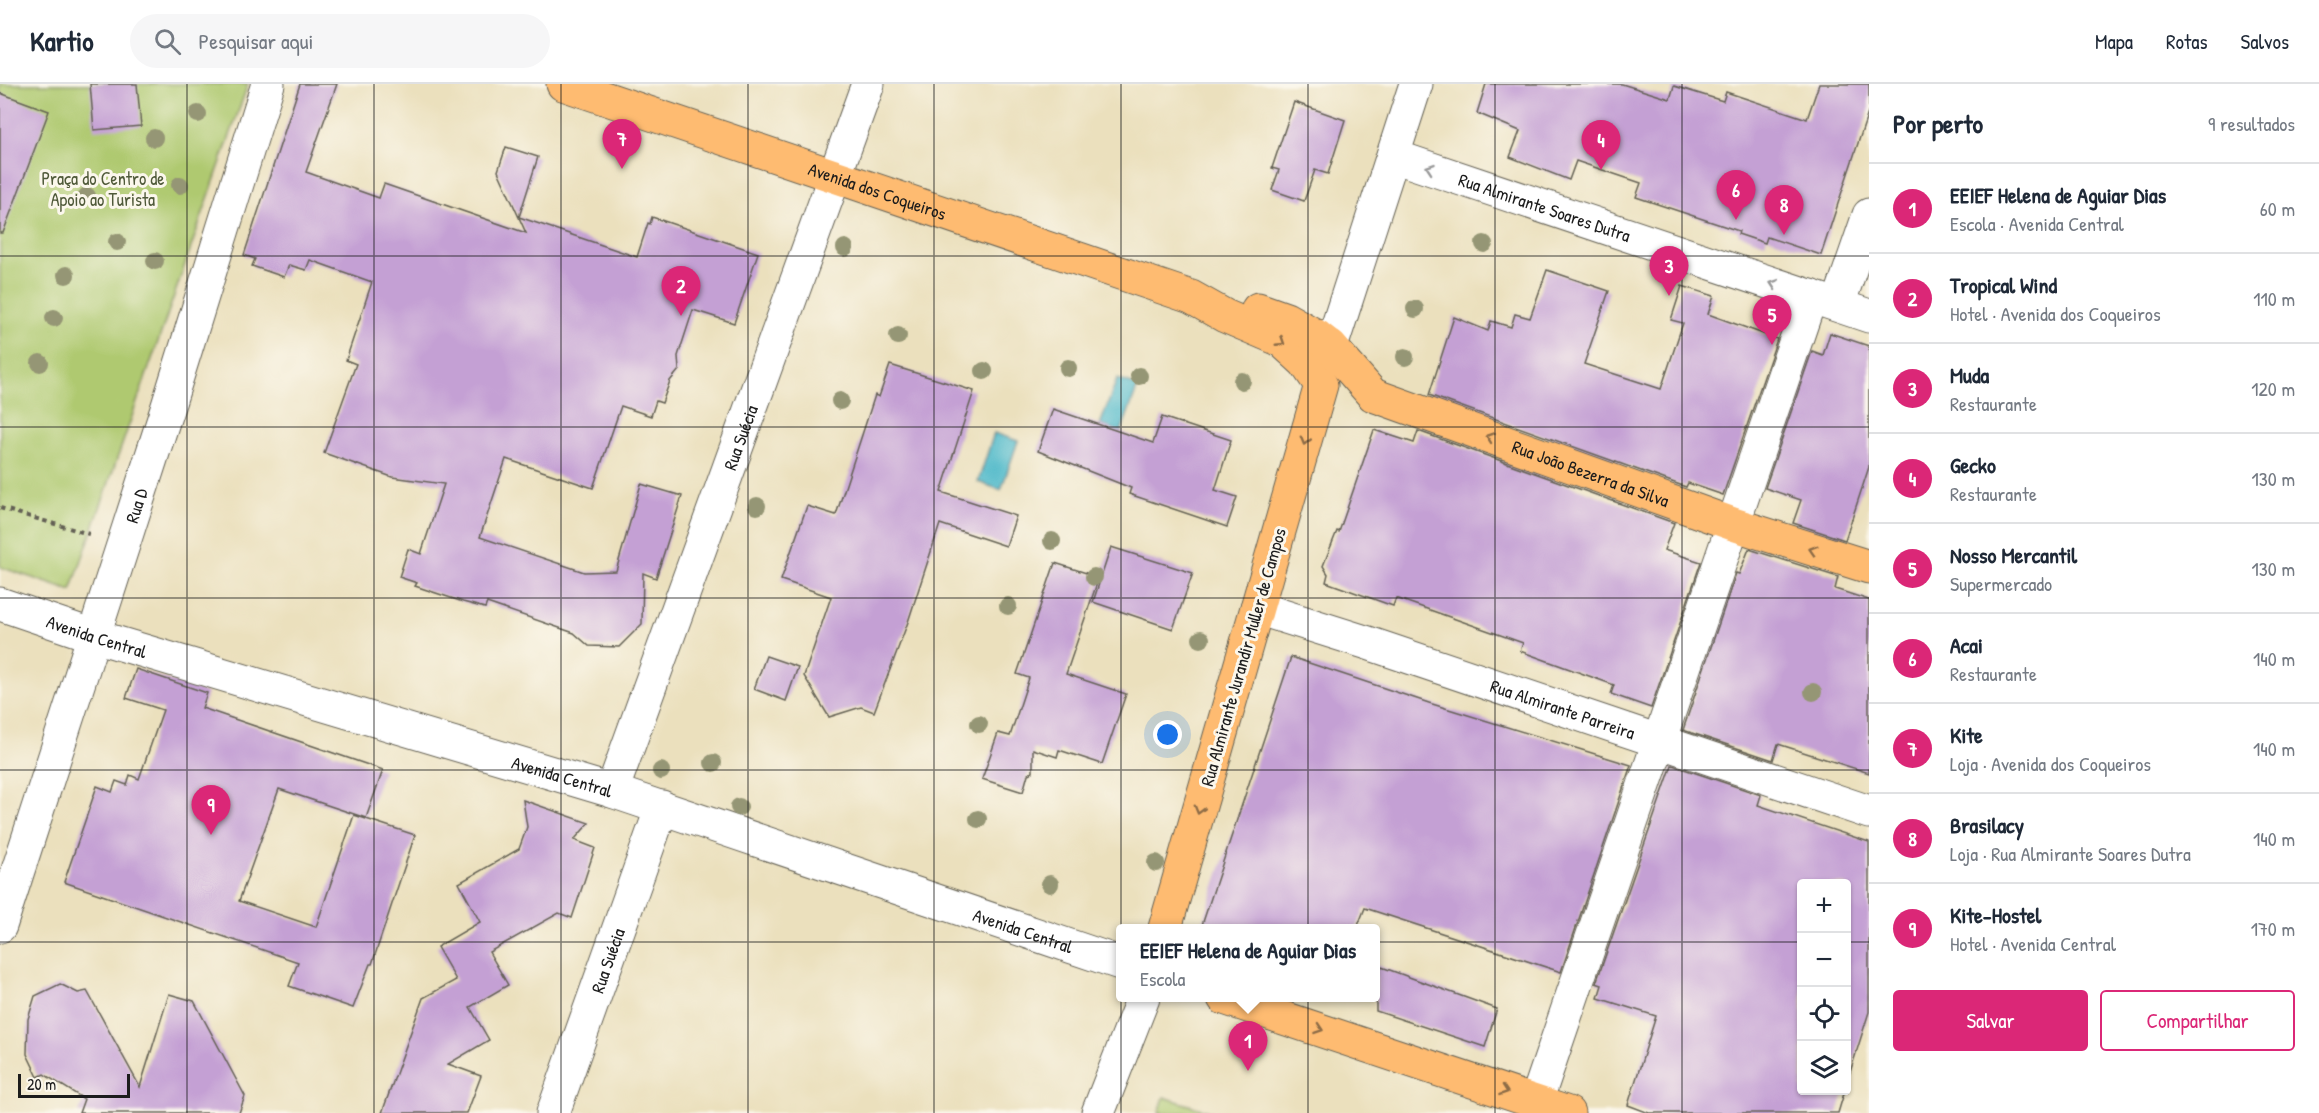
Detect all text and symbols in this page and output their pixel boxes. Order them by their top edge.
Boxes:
search box [130,14,550,68]
text: Kartio [30,22,94,60]
icon: search [151,25,184,58]
text: Pesquisar aqui [199,26,313,56]
text: Mapa [2095,27,2133,56]
text: Rotas [2166,27,2208,56]
text: Salvos [2241,27,2289,56]
text: Por perto [1893,106,1983,141]
text: 9 resultados [2208,110,2295,137]
pin: 7 [602,120,642,169]
pin: 4 [1582,120,1620,170]
street label: Avenida dos Coqueiros [805,156,950,226]
one-way arrow [1425,163,1436,176]
park label: Praça do Centro de Apoio ao Turista [41,166,165,212]
street label: Rua Almirante Soares Dutra [1455,166,1634,247]
pin: 6 [1716,170,1756,220]
text: EEIEF Helena de Aguiar Dias [1950,180,2166,210]
pin: 8 [1764,186,1804,235]
text: 1 [1909,195,1916,222]
text: 60 m [2260,195,2295,222]
text: Escola · Avenida Central [1950,210,2124,237]
pin: 3 [1650,246,1688,296]
pin: 2 [662,266,700,316]
text: Tropical Wind [1950,270,2057,300]
one-way arrow [1769,278,1780,291]
text: 2 [1908,285,1917,312]
text: 110 m [2253,285,2295,312]
pin: 5 [1752,296,1792,345]
text: Hotel · Avenida dos Coqueiros [1950,300,2161,327]
one-way arrow [1274,335,1285,346]
text: Muda [1950,360,1989,390]
text: 3 [1908,375,1917,402]
text: 120 m [2251,375,2295,402]
text: Restaurante [1950,390,2037,417]
street label: Rua Suécia [717,402,763,473]
one-way arrow [1486,431,1496,444]
street label: Rua João Bezerra da Silva [1509,433,1673,513]
one-way arrow [1300,436,1312,446]
text: Gecko [1950,450,1996,480]
text: 4 [1909,465,1916,492]
text: 130 m [2252,465,2295,492]
text: Restaurante [1950,480,2037,507]
street label: Rua D [119,484,153,526]
street label: Rua Almirante Jurandir Muller de Campos [1194,525,1292,789]
text: Nosso Mercantil [1950,540,2077,570]
one-way arrow [1808,545,1819,557]
text: 5 [1908,555,1917,582]
text: 130 m [2252,555,2295,582]
text: Supermercado [1950,570,2052,597]
street label: Avenida Central [43,608,150,664]
text: Acai [1950,630,1983,660]
text: 6 [1909,645,1916,672]
text: 140 m [2253,645,2295,672]
text: Restaurante [1950,660,2037,687]
street label: Rua Almirante Parreira [1487,673,1638,745]
your location [1153,720,1182,749]
text: Kite [1950,720,1983,750]
text: 7 [1908,735,1917,762]
text: 140 m [2253,735,2295,762]
street label: Avenida Central [509,749,616,803]
text: Loja · Avenida dos Coqueiros [1950,750,2151,777]
pin: 9 [192,786,230,835]
one-way arrow [1194,804,1206,815]
text: Brasilacy [1950,810,2024,840]
text: 8 [1908,825,1917,852]
text: 140 m [2253,825,2295,852]
text: Loja · Rua Almirante Soares Dutra [1950,840,2191,867]
map controls [1797,879,1851,1095]
button: + [1797,879,1851,933]
text: Kite-Hostel [1950,900,2041,930]
street label: Avenida Central [970,902,1076,959]
text: 9 [1909,915,1916,942]
text: 170 m [2251,915,2295,942]
street label: Rua Suécia [584,924,630,996]
popup [1116,924,1380,1002]
text: Hotel · Avenida Central [1950,930,2116,957]
button: − [1797,933,1851,987]
text: EEIEF Helena de Aguiar Dias [1140,935,1356,965]
text: Escola [1140,965,1185,992]
button: locate [1797,987,1851,1041]
button: Salvar [1893,990,2088,1051]
button: Compartilhar [2100,990,2295,1051]
pin: 1 [1228,1022,1268,1071]
one-way arrow [1313,1022,1324,1035]
button: layers [1797,1041,1851,1095]
scale bar [18,1071,130,1098]
text: 20 m [27,1073,56,1095]
one-way arrow [1498,1084,1509,1097]

